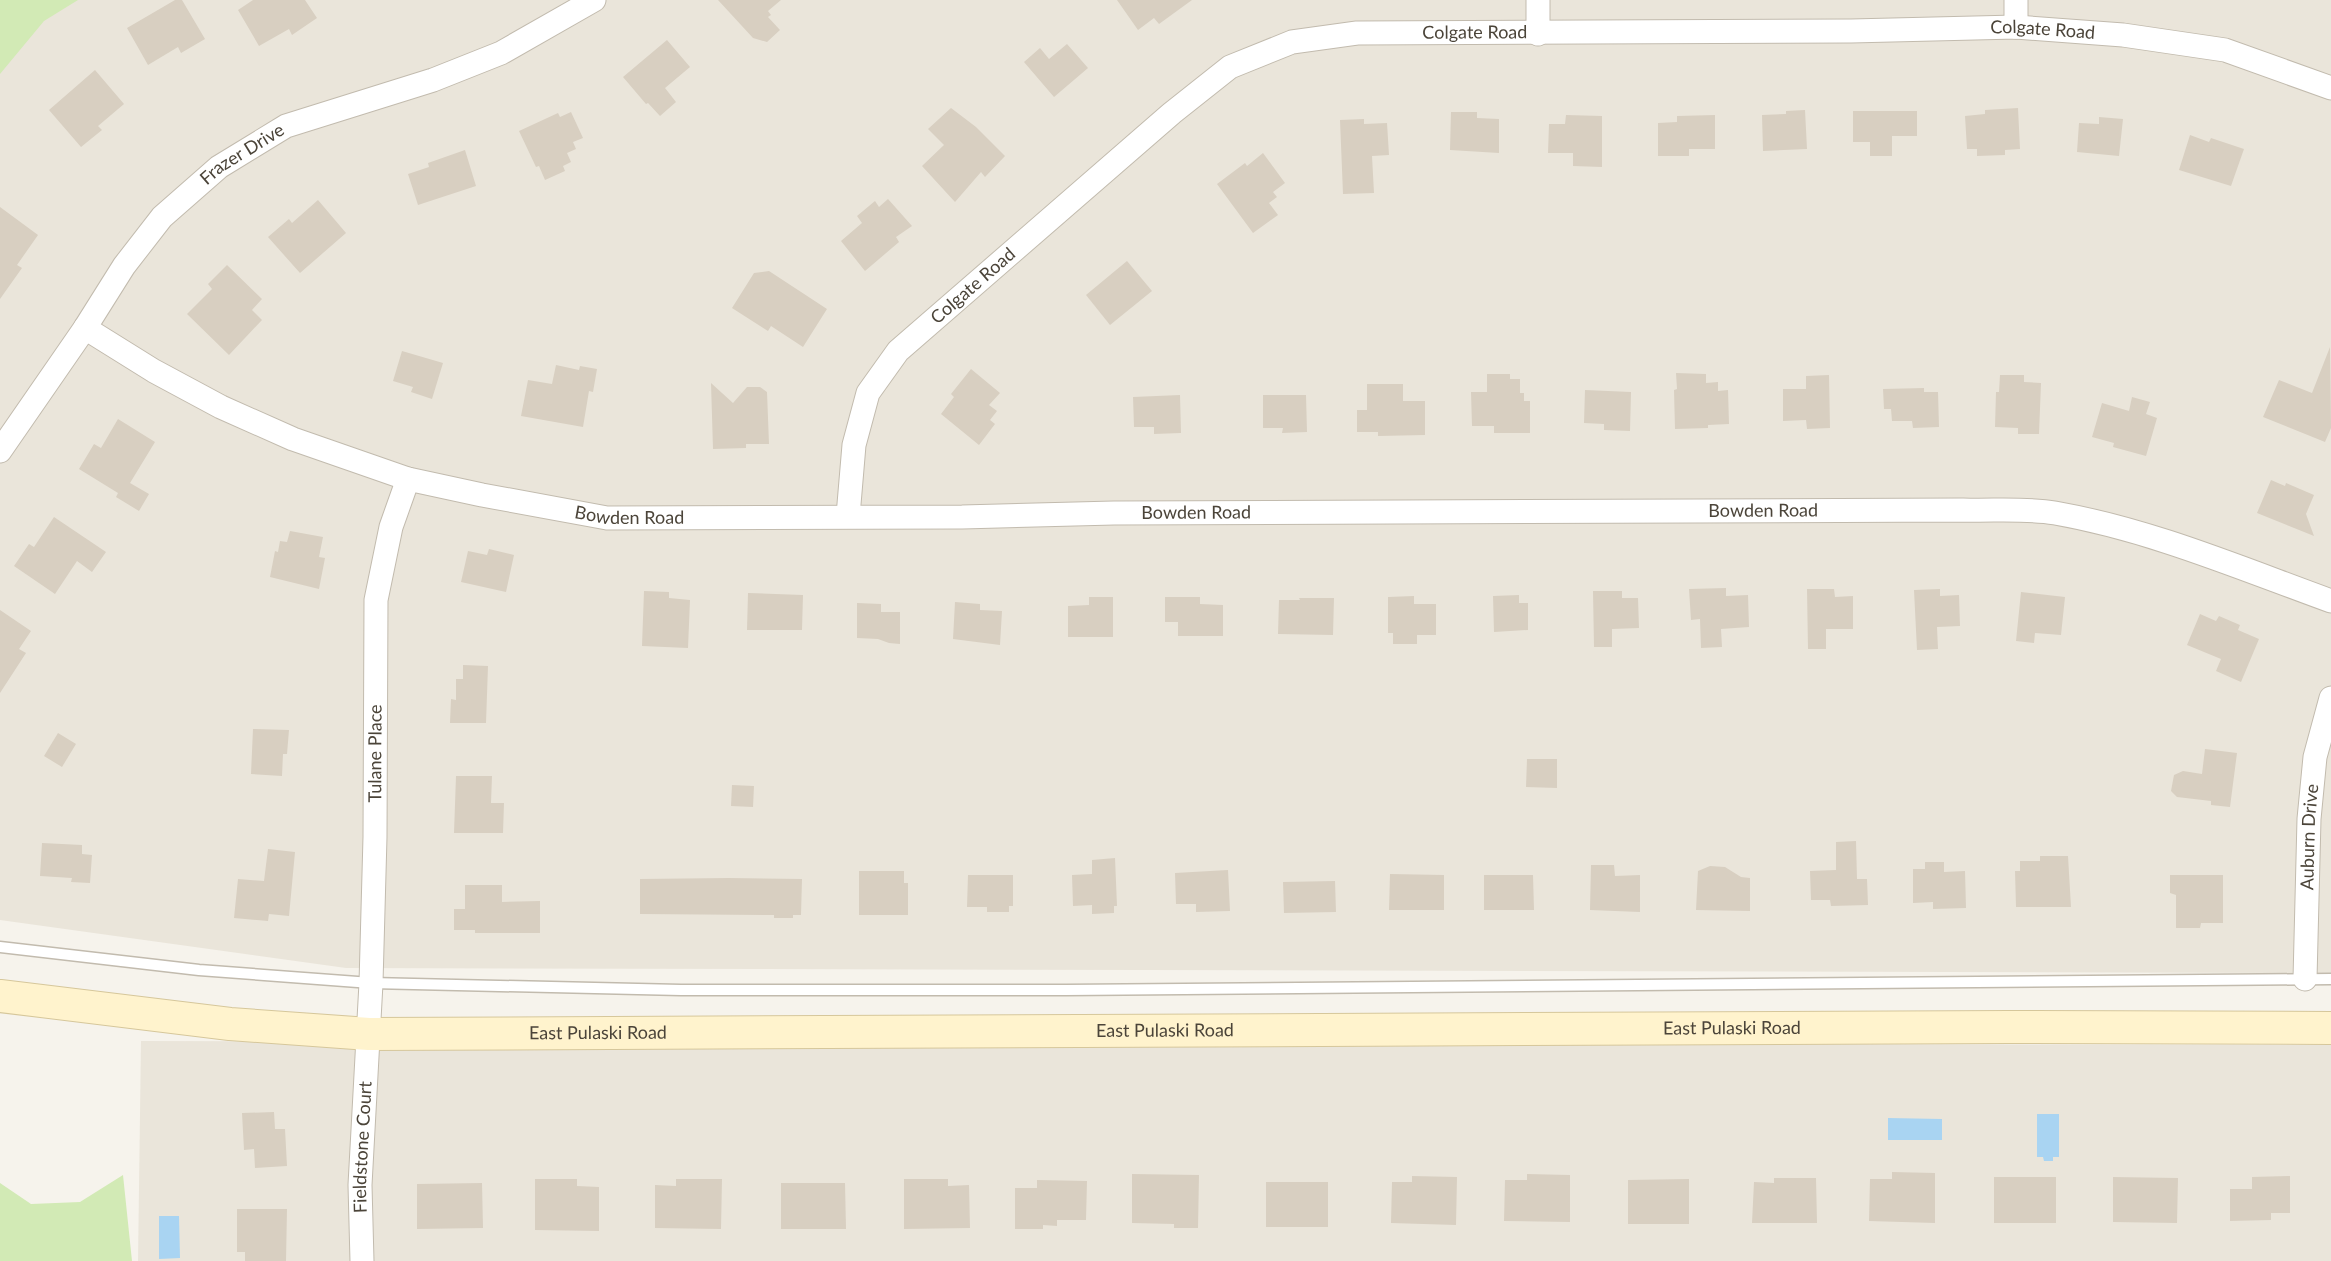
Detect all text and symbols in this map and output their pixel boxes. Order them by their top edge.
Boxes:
street label: Colgate Road [1990,15,2096,43]
street label: Colgate Road [1422,20,1527,43]
street label: Frazer Drive [195,118,288,189]
street label: Colgate Road [925,242,1019,328]
street label: Bowden Road [1708,499,1818,521]
street label: Bowden Road [573,500,684,528]
street label: Bowden Road [1141,501,1251,523]
street label: Tulane Place [363,704,386,802]
street label: Auburn Drive [2295,783,2322,890]
street label: East Pulaski Road [1663,1016,1801,1038]
street label: East Pulaski Road [1096,1018,1234,1041]
street label: East Pulaski Road [529,1021,667,1043]
street label: Fieldstone Court [348,1080,376,1213]

